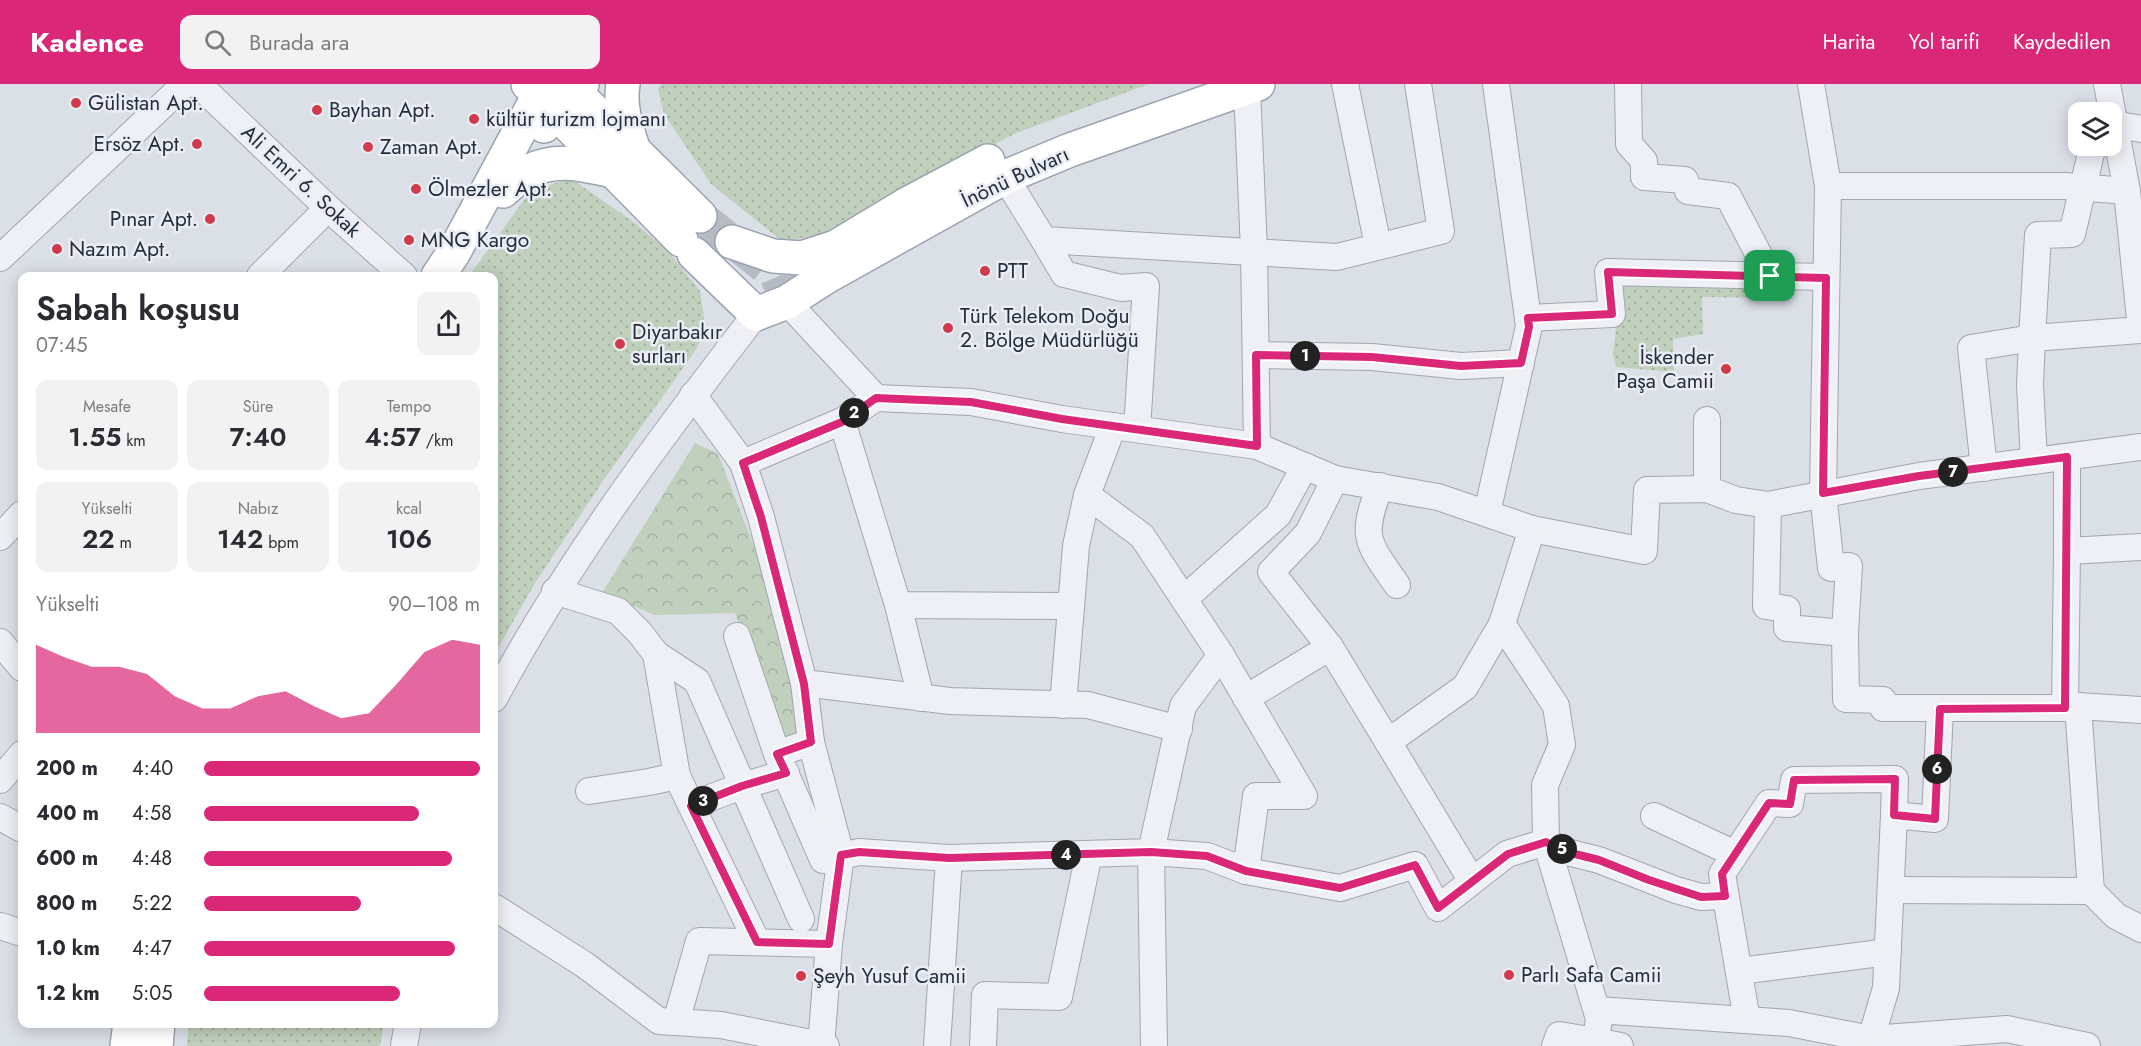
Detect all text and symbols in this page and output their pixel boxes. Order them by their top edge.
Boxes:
search box [180,15,600,69]
text: Kadence [30,22,144,63]
icon: search [201,26,234,59]
text: Burada ara [249,26,349,58]
text: Harita [1823,27,1875,57]
text: Yol tarifi [1908,27,1980,57]
text: Kaydedilen [2013,27,2111,57]
place label: Gülistan Apt. [88,88,204,118]
place label: Bayhan Apt. [329,95,436,125]
marker: Gülistan Apt. [69,96,83,110]
map controls [2068,102,2122,156]
button: layers [2068,102,2122,156]
marker: Bayhan Apt. [310,103,324,117]
place label: kültür turizm lojmanı [486,104,666,134]
marker: kültür turizm lojmanı [467,112,481,126]
street label: Ali Emri 6. Sokak [235,118,368,245]
place label: Ersöz Apt. [94,129,185,159]
place label: Zaman Apt. [380,132,483,162]
marker: Ersöz Apt. [190,137,204,151]
street label: İnönü Bulvarı [956,139,1074,215]
marker: Zaman Apt. [361,140,375,154]
place label: Ölmezler Apt. [428,174,552,204]
marker: Ölmezler Apt. [409,182,423,196]
place label: Pınar Apt. [110,204,198,234]
marker: Pınar Apt. [203,212,217,226]
place label: MNG Kargo [421,225,529,255]
marker: MNG Kargo [402,233,416,247]
place label: Nazım Apt. [69,234,170,264]
marker: Nazım Apt. [50,242,64,256]
pin [1744,250,1795,301]
place label: PTT [997,256,1028,286]
icon: arrive [1753,259,1786,292]
marker: PTT [978,264,992,278]
text: Sabah koşusu [36,285,240,332]
button: share [417,292,480,355]
place label: Türk Telekom Doğu 2. Bölge Müdürlüğü [960,301,1139,355]
place label: Diyarbakır surları [632,317,723,371]
marker: Türk Telekom Doğu 2. Bölge Müdürlüğü [941,321,955,335]
text: 07:45 [36,331,87,360]
marker: Diyarbakır surları [613,337,627,351]
pin: 1 [1290,341,1320,371]
place label: İskender Paşa Camii [1616,342,1715,396]
text: 1 [1301,344,1309,367]
marker: İskender Paşa Camii [1719,362,1733,376]
text: Mesafe [83,395,131,418]
text: Süre [243,395,273,418]
text: Tempo [387,395,431,418]
pin: 2 [839,398,869,428]
text: 2 [849,401,859,424]
text: 1.55 [68,418,121,456]
text: 7:40 [229,418,287,456]
text: 4:57 [364,418,421,456]
text: km [121,429,146,452]
text: /km [421,429,454,452]
pin: 7 [1938,457,1968,487]
text: 7 [1948,460,1958,483]
text: Yükselti [82,497,132,520]
text: Nabız [238,497,278,520]
text: kcal [396,497,422,520]
text: 22 [82,520,115,558]
text: 142 [217,520,263,558]
text: 106 [386,520,432,558]
text: m [115,531,132,554]
text: bpm [263,531,299,554]
text: Yükselti [36,590,99,619]
text: 90–108 m [388,590,480,619]
text: 200 m [36,754,98,783]
text: 4:40 [132,754,173,783]
pin: 6 [1922,754,1952,784]
text: 6 [1932,757,1942,780]
pin: 3 [688,786,718,816]
text: 3 [698,789,708,812]
text: 400 m [36,799,99,828]
text: 4:58 [132,799,172,828]
pin: 5 [1547,834,1577,864]
text: 5 [1557,837,1567,860]
pin: 4 [1051,840,1081,870]
text: 4 [1060,843,1072,866]
text: 600 m [36,844,98,873]
text: 4:48 [132,844,172,873]
text: 800 m [36,889,97,918]
text: 5:22 [132,889,172,918]
text: 1.0 km [36,934,100,963]
text: 4:47 [132,934,172,963]
place label: Parlı Safa Camii [1521,960,1662,990]
place label: Şeyh Yusuf Camii [813,961,966,991]
marker: Parlı Safa Camii [1502,968,1516,982]
marker: Şeyh Yusuf Camii [794,969,808,983]
text: 1.2 km [36,979,100,1008]
text: 5:05 [132,979,173,1008]

